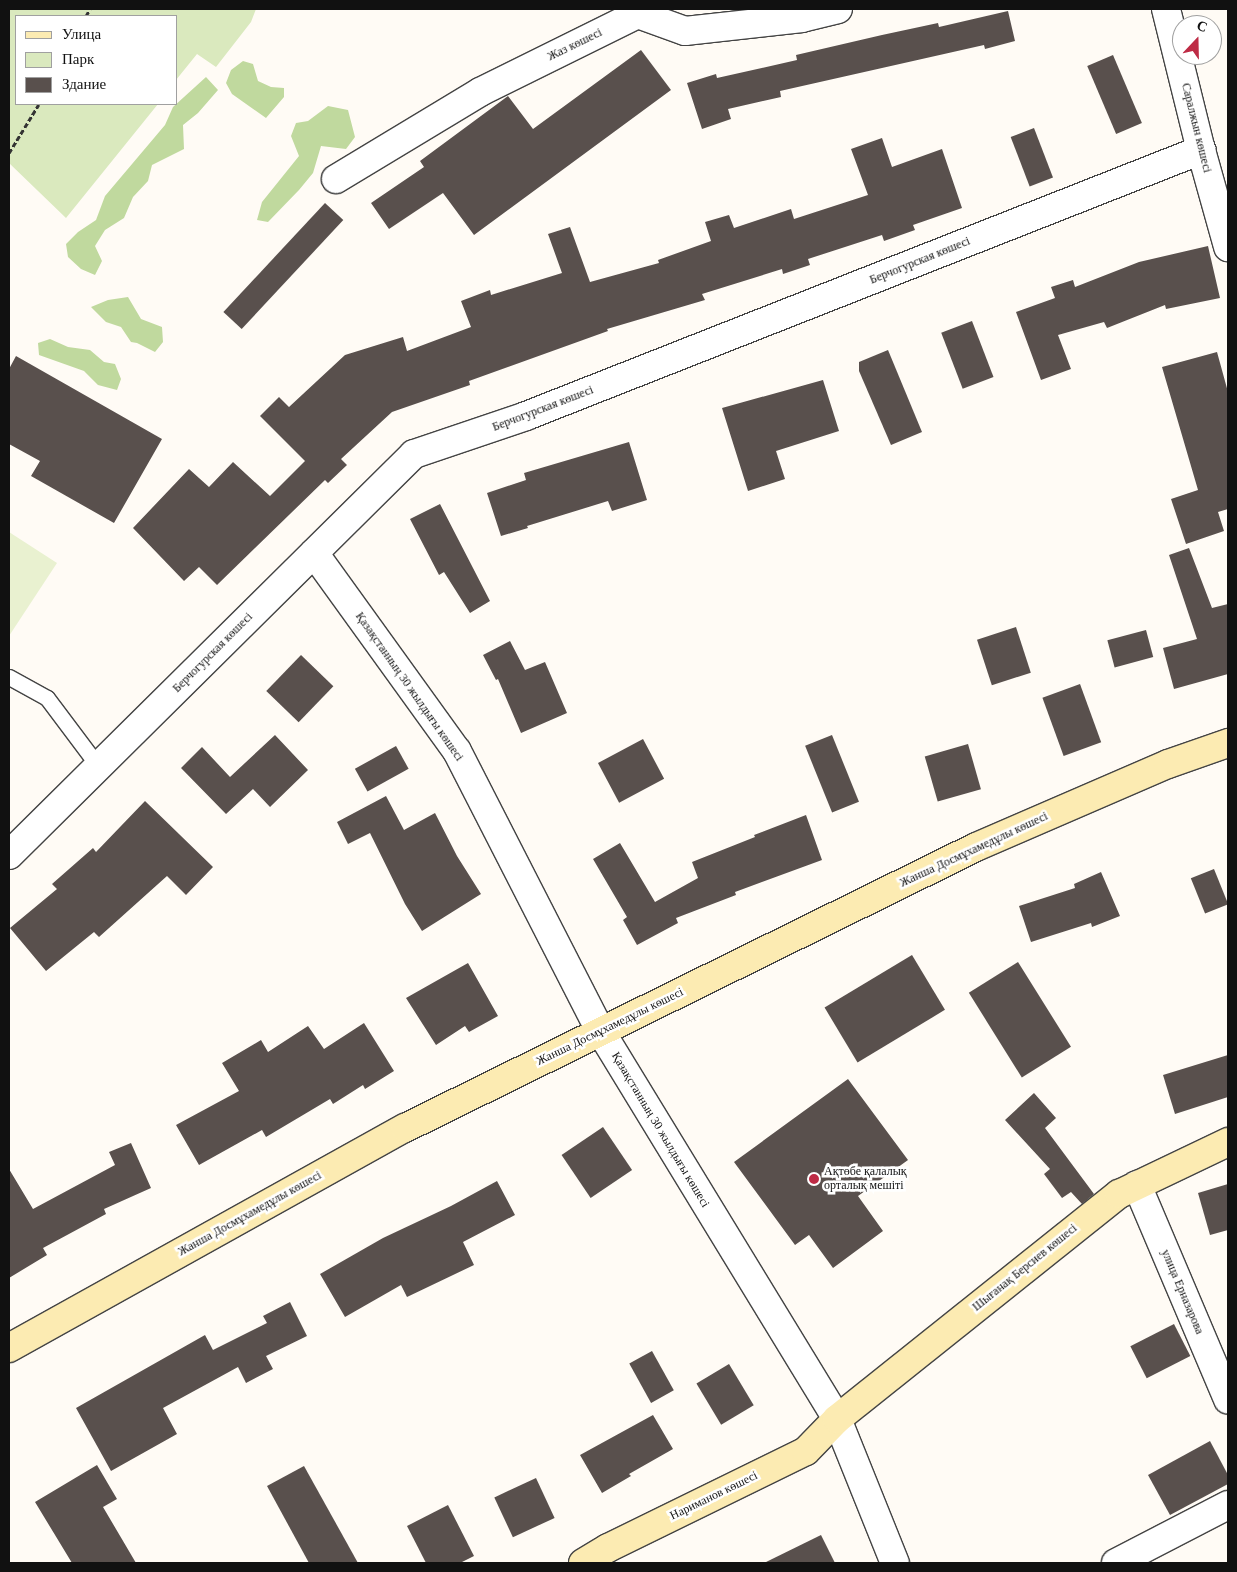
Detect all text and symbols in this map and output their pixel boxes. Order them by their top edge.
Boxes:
legend [15,15,178,105]
north arrow [1172,15,1222,65]
text: С [1195,18,1210,35]
text: Улица [62,26,101,42]
street label: Жаз көшесі [545,26,605,64]
text: Парк [62,51,94,67]
text: Здание [62,76,106,92]
street label: Саралжын көшесі [1178,82,1214,174]
street label: Берчогурская көшесі [868,234,972,288]
street label: Берчогурская көшесі [490,383,596,435]
street label: Берчогурская көшесі [170,610,256,696]
street label: Қазақстанның 30 жылдығы көшесі [352,610,466,764]
street label: Жанша Досмұхамедұлы көшесі [898,809,1050,891]
street label: Жанша Досмұхамедұлы көшесі [534,985,686,1069]
street label: Қазақстанның 30 жылдығы көшесі [608,1050,712,1210]
place label: Ақтөбе қалалық орталық мешіті [824,1165,907,1193]
street label: Жанша Досмұхамедұлы көшесі [176,1169,324,1259]
marker: Ақтөбе қалалық орталық мешіті [808,1173,820,1185]
street label: Шығанақ Берсиев көшесі [970,1221,1080,1315]
street label: улица Ерназарова [1158,1247,1206,1337]
street label: Нариманов көшесі [668,1469,760,1523]

